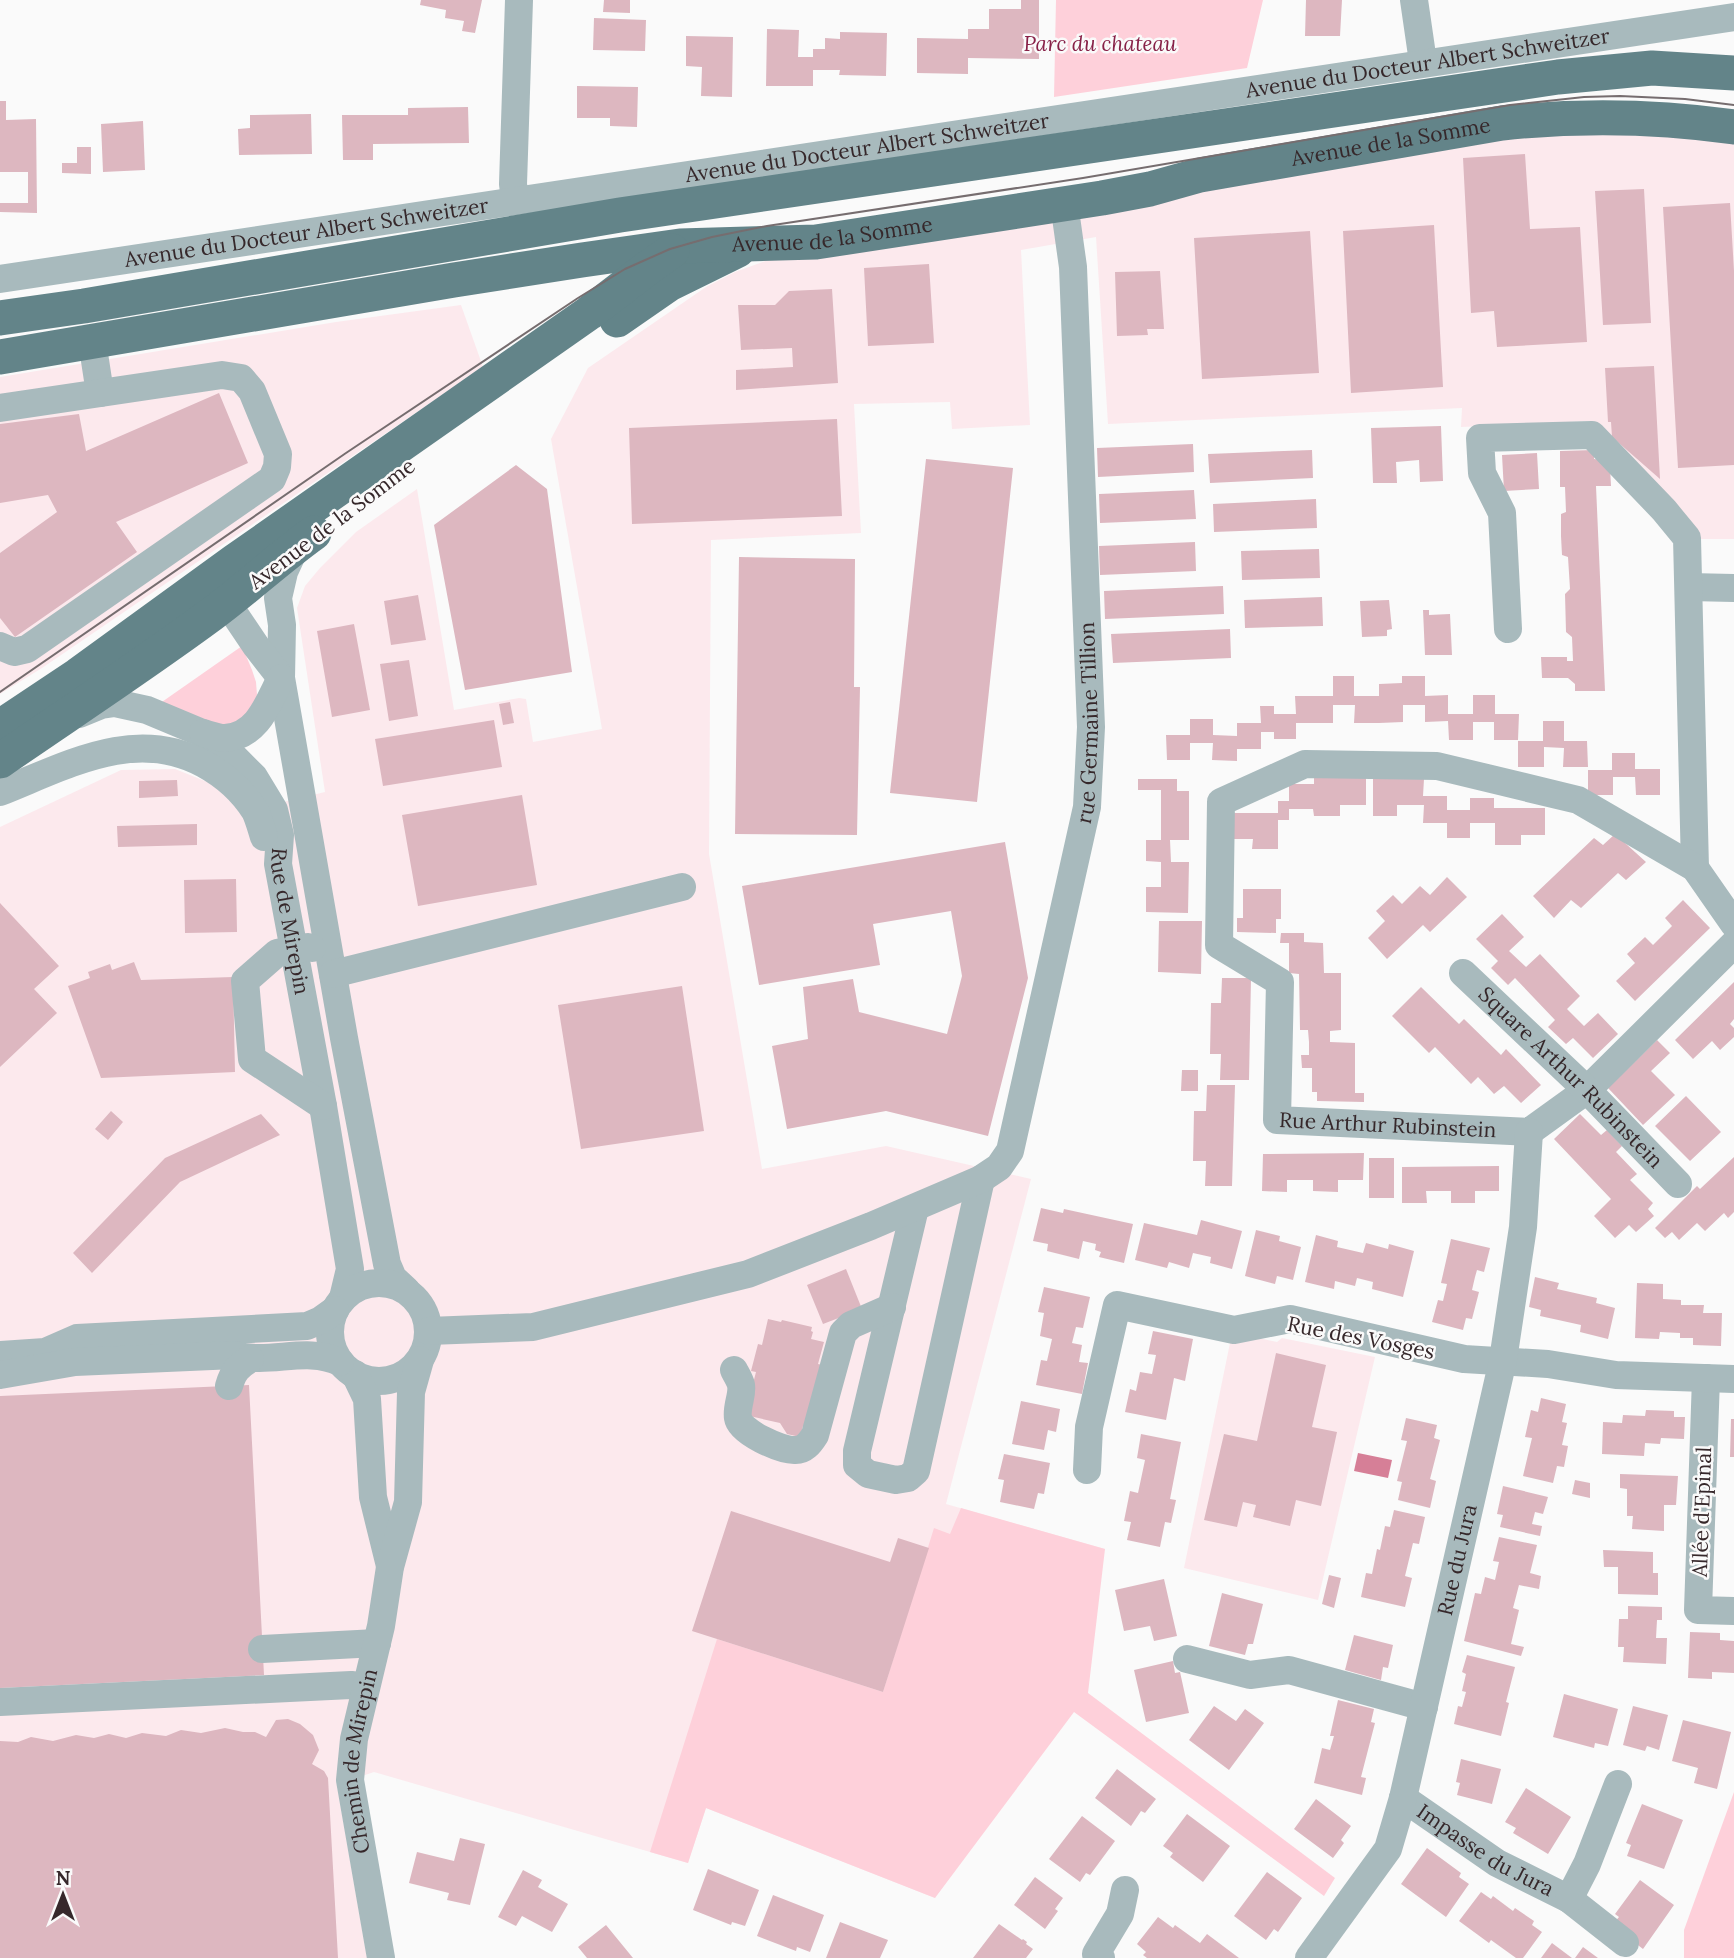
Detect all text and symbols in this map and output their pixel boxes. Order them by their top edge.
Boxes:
street label: Avenue du Docteur Albert Schweitzer [1243,22,1612,104]
park label: Parc du chateau [1023,30,1177,57]
street label: Avenue du Docteur Albert Schweitzer [682,107,1051,188]
street label: Avenue de la Somme [1288,111,1493,172]
street label: Avenue du Docteur Albert Schweitzer [122,191,490,273]
street label: Avenue de la Somme [731,210,934,257]
street label: Avenue de la Somme [242,452,420,596]
street label: rue Germaine Tillion [1070,621,1104,826]
street label: Rue de Mirepin [265,847,316,997]
street label: Square Arthur Rubinstein [1473,981,1669,1174]
street label: Rue Arthur Rubinstein [1278,1106,1497,1143]
street label: Rue des Vosges [1285,1310,1437,1365]
street label: Allée d'Epinal [1686,1446,1717,1579]
street label: Rue du Jura [1431,1501,1483,1618]
street label: Chemin de Mirepin [336,1665,383,1856]
street label: Impasse du Jura [1412,1798,1559,1902]
north arrow [28,1860,98,1930]
text: N [56,1866,71,1890]

